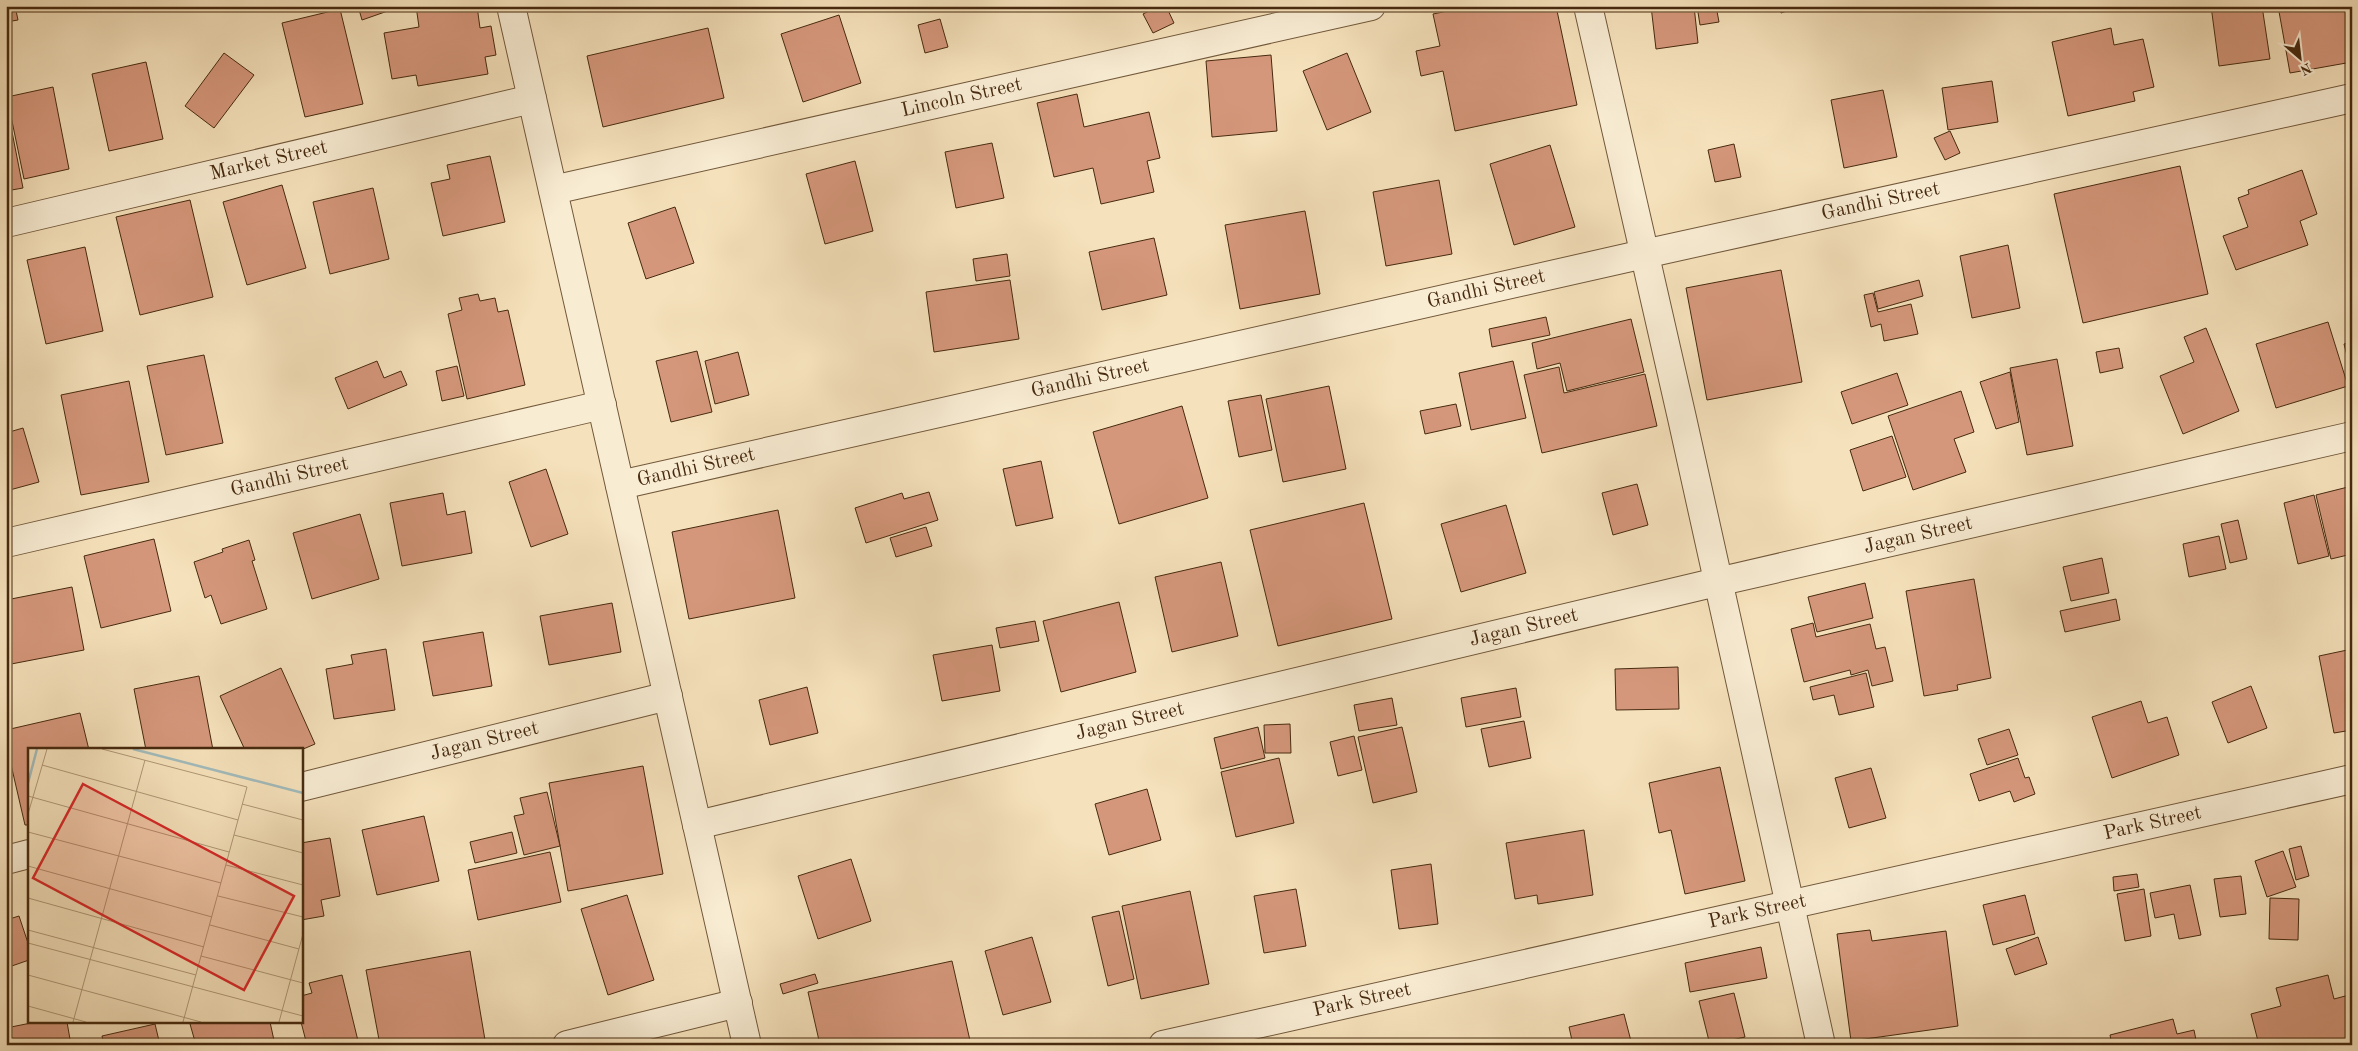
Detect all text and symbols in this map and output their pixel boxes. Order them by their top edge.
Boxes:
north arrow [2276,32,2326,82]
text: N [2297,60,2314,77]
street label: Lincoln Street [900,75,1024,121]
street label: Market Street [208,138,330,185]
street label: Gandhi Street [1820,179,1942,225]
street label: Gandhi Street [1425,267,1547,313]
street label: Gandhi Street [1029,356,1151,402]
street label: Gandhi Street [635,445,757,491]
street label: Gandhi Street [229,454,350,501]
street label: Jagan Street [1862,514,1974,558]
street label: Jagan Street [1468,605,1580,651]
street label: Jagan Street [1074,699,1186,744]
street label: Jagan Street [428,718,541,765]
inset map [28,748,302,1024]
street label: Park Street [2102,803,2203,844]
street label: Park Street [1706,891,1808,933]
street label: Park Street [1311,980,1413,1021]

